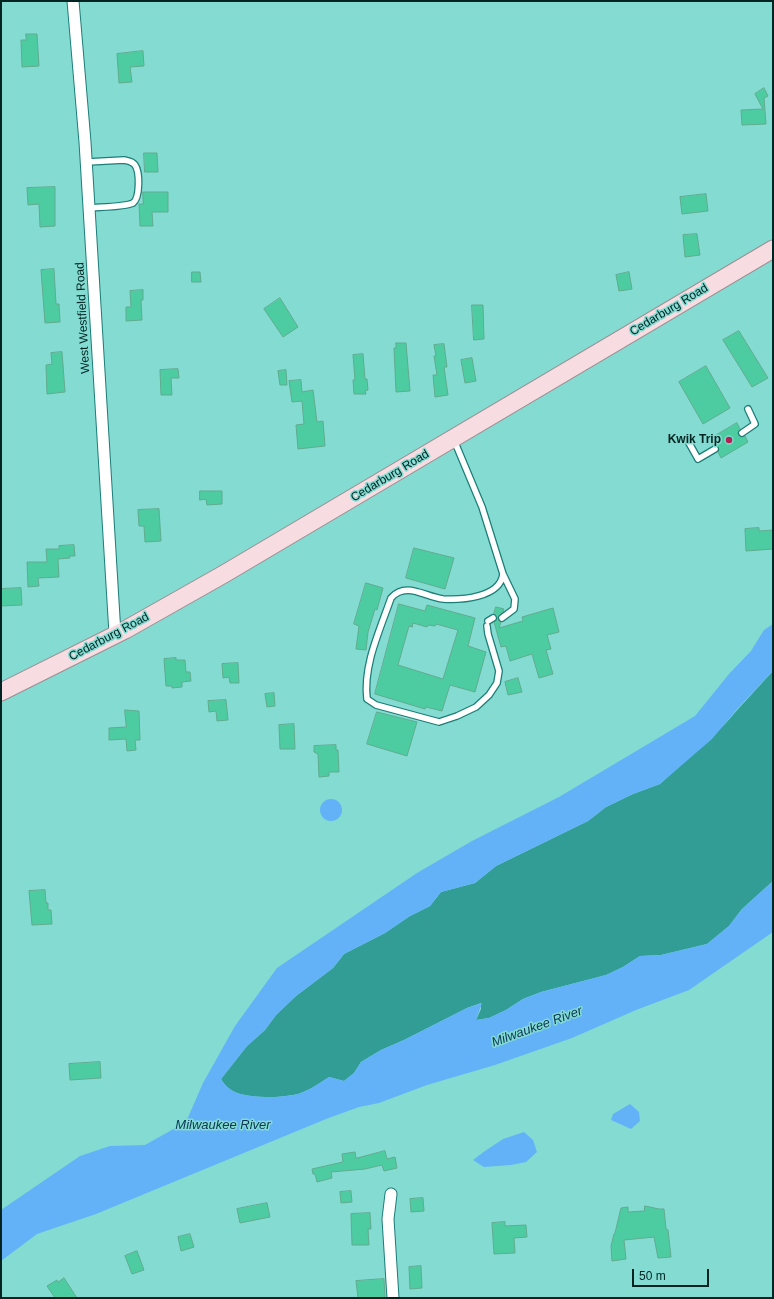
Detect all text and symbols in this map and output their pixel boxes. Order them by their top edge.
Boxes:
street label: West Westfield Road [73,262,93,374]
street label: Cedarburg Road [627,281,711,339]
place label: Kwik Trip [668,433,721,447]
marker: Kwik Trip [724,435,734,445]
street label: Cedarburg Road [348,447,432,505]
street label: Cedarburg Road [66,610,152,664]
water label: Milwaukee River [490,1003,584,1051]
water label: Milwaukee River [175,1117,271,1133]
scale bar [634,1261,711,1287]
text: 50 m [639,1269,666,1283]

